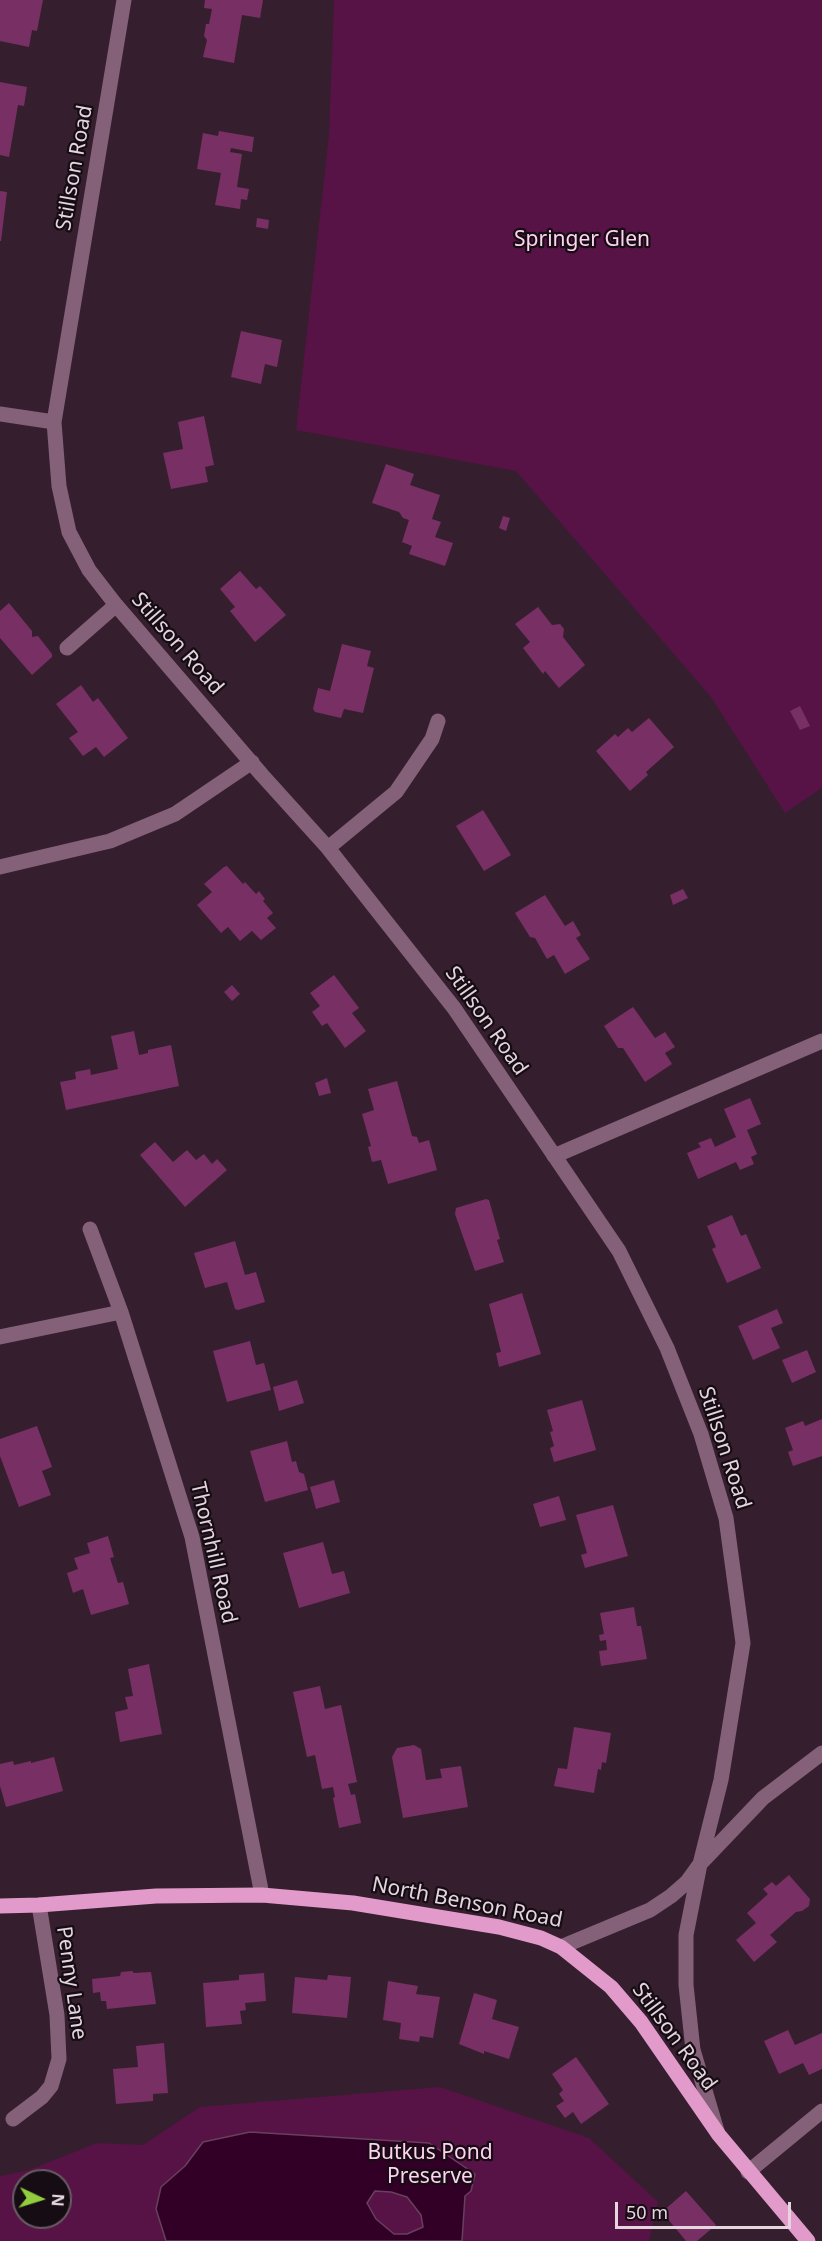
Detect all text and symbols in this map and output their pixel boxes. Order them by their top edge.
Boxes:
street label: Stillson Road [52,103,98,233]
park label: Springer Glen [514,227,650,253]
street label: Stillson Road [126,588,228,700]
street label: Stillson Road [439,962,533,1080]
street label: Stillson Road [692,1384,756,1512]
street label: Thornhill Road [185,1480,241,1626]
street label: North Benson Road [370,1872,564,1934]
street label: Penny Lane [51,1925,91,2041]
street label: Stillson Road [626,1978,722,2096]
park label: Butkus Pond Preserve [367,2140,493,2190]
north arrow [12,2169,72,2229]
scale bar [618,2190,794,2228]
text: N [47,2193,69,2207]
text: 50 m [626,2200,668,2224]

